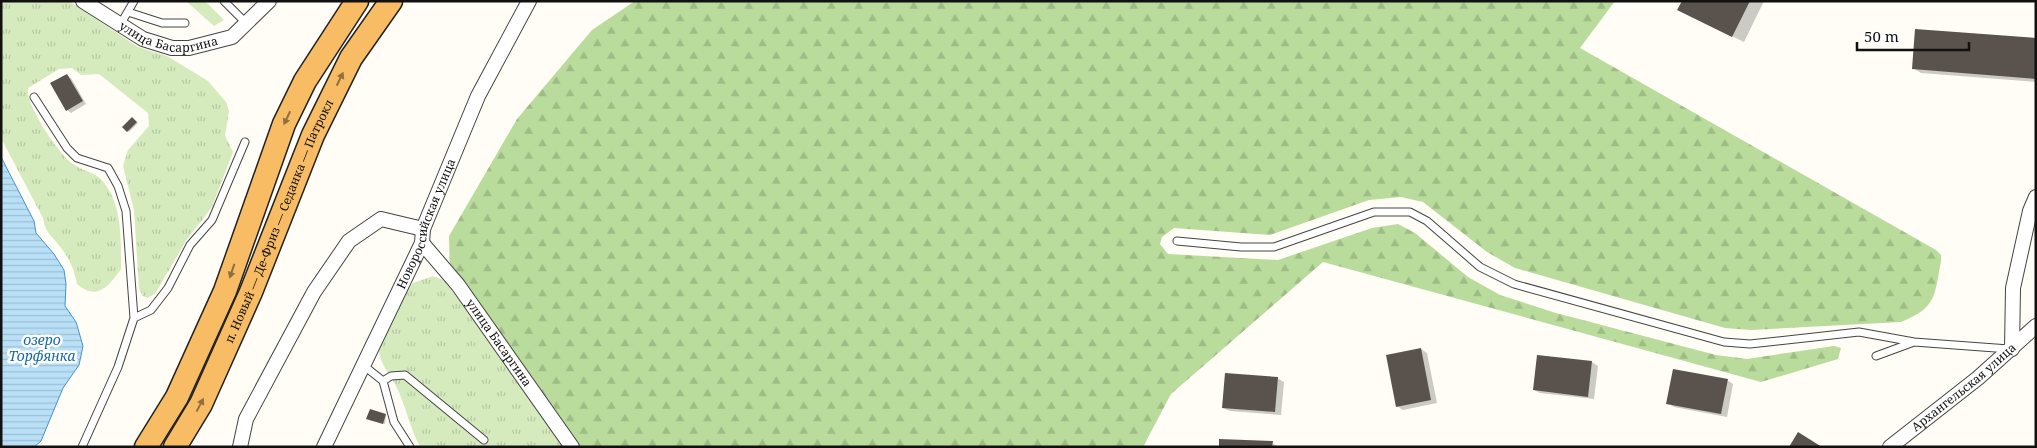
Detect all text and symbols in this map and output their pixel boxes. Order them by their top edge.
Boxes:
street label: улица Басаргина [116,17,220,56]
scale bar [1857,20,1970,52]
text: 50 m [1864,26,1899,46]
one-way arrow [336,72,344,86]
street label: п. Новый — Де-Фриз — Седанка — Патрокл [220,96,337,346]
one-way arrow [283,111,291,125]
street label: Новороссийская улица [392,156,459,292]
one-way arrow [228,264,236,279]
street label: улица Басаргина [462,295,536,390]
water label: озеро Торфянка [8,330,76,365]
street label: Архангельская улица [1908,339,2020,435]
one-way arrow [196,397,204,412]

